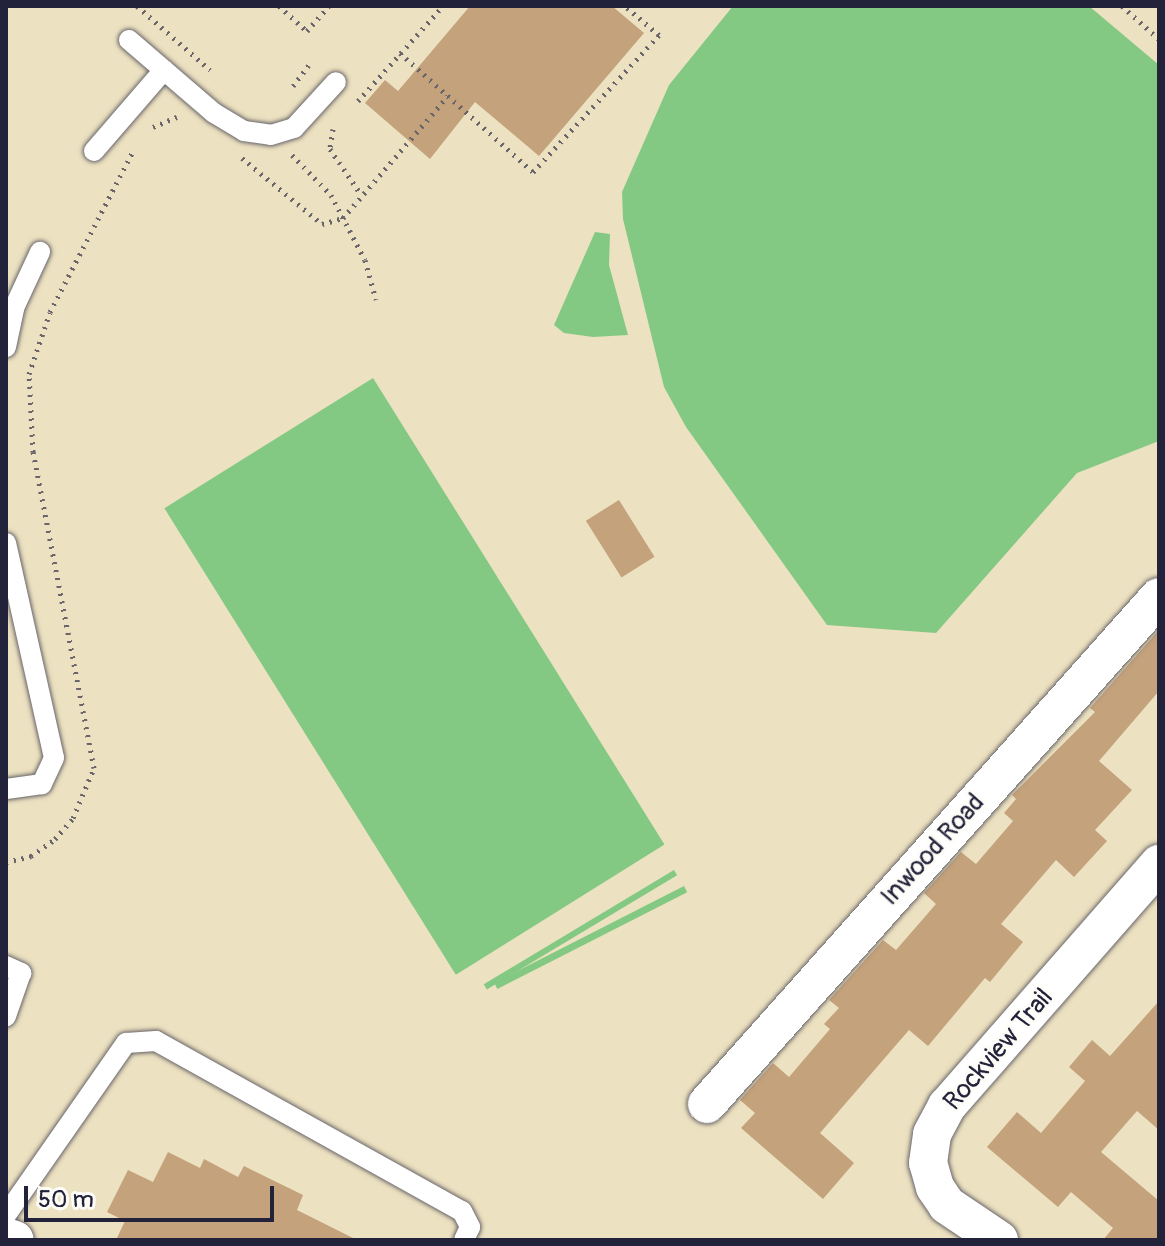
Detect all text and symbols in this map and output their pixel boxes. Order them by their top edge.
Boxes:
street label: Inwood Road [875,788,991,912]
street label: Rockview Trail [938,983,1060,1117]
scale bar [28,1170,278,1220]
text: 50 m [38,1185,94,1214]

